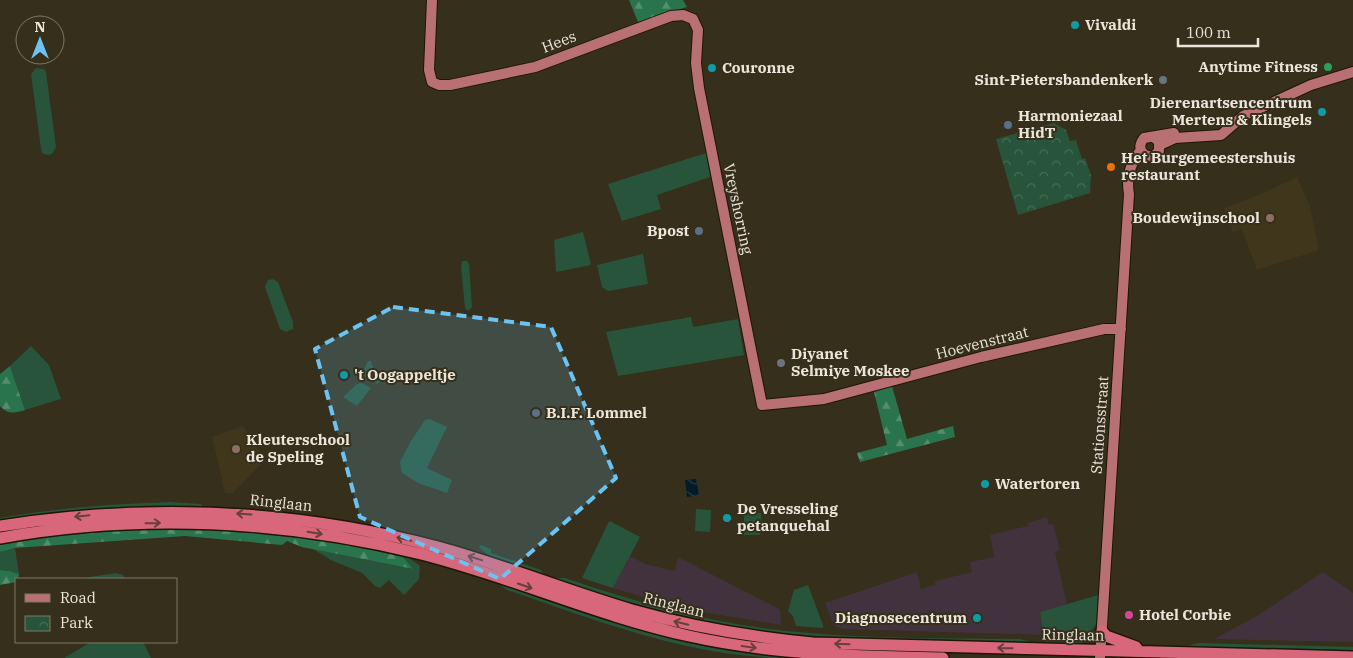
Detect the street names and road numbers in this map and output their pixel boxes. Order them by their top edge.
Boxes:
street label: Hees [539,26,579,57]
street label: Vreyshorring [720,162,757,256]
street label: Hoevenstraat [934,322,1030,363]
street label: Stationsstraat [1087,375,1112,475]
street label: Ringlaan [249,490,314,515]
street label: Ringlaan [641,588,707,621]
street label: Ringlaan [1041,624,1105,645]

